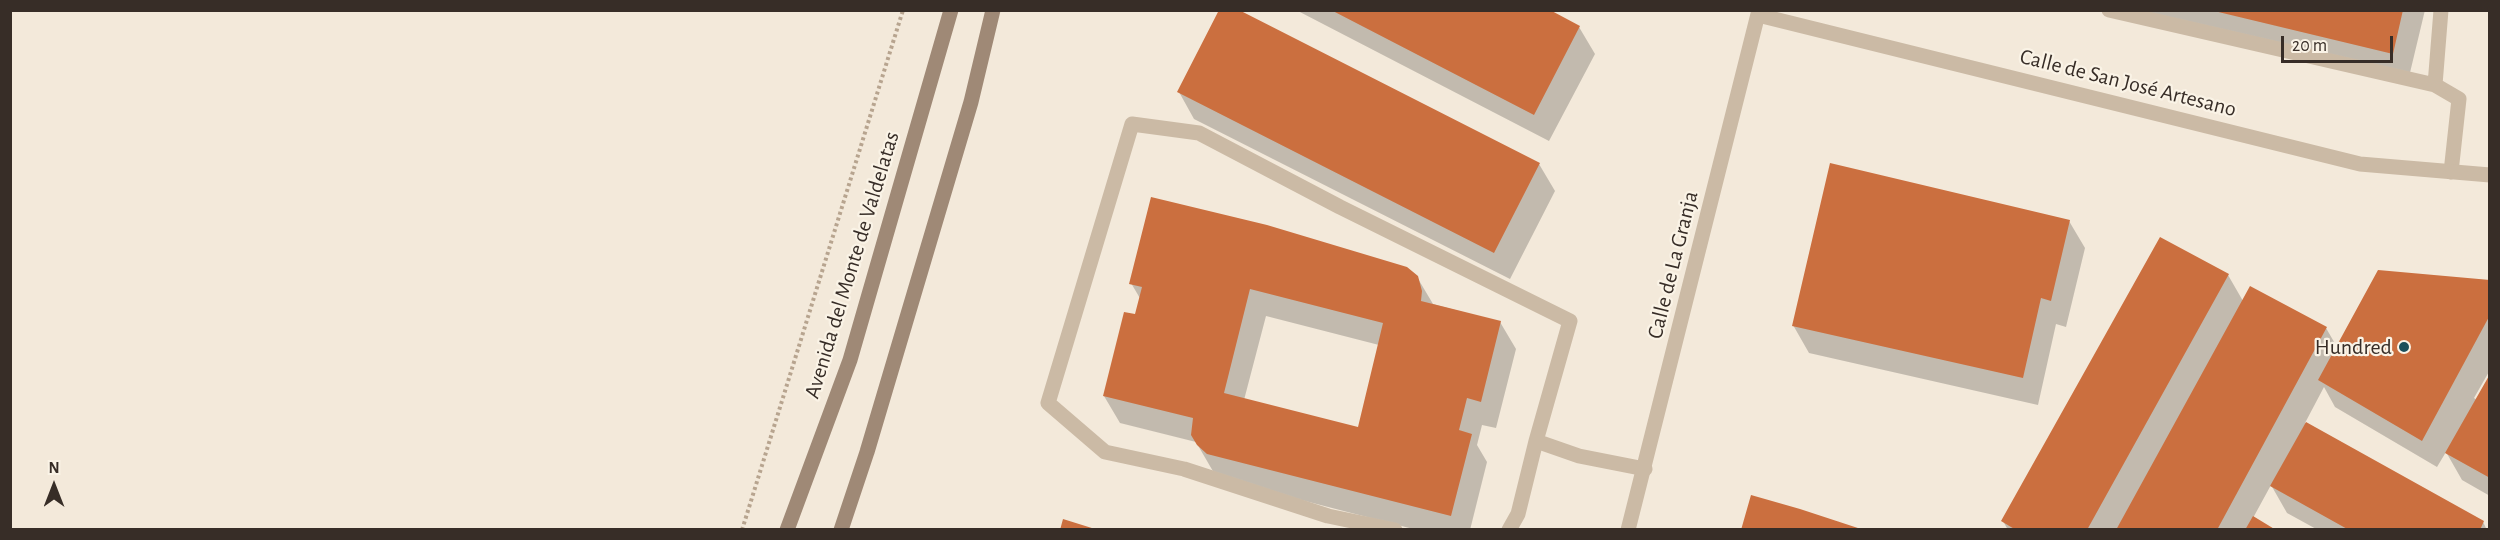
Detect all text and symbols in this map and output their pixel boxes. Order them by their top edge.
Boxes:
scale bar [2284,24,2396,62]
text: 20 m [2292,37,2327,55]
street label: Calle de San José Artesano [2017,43,2239,123]
street label: Avenida del Monte de Valdelatas [799,128,905,402]
street label: Calle de La Granja [1642,188,1704,342]
place label: Hundred [2315,334,2392,360]
marker: Hundred [2397,340,2411,354]
north arrow [24,456,84,516]
text: N [48,460,60,476]

